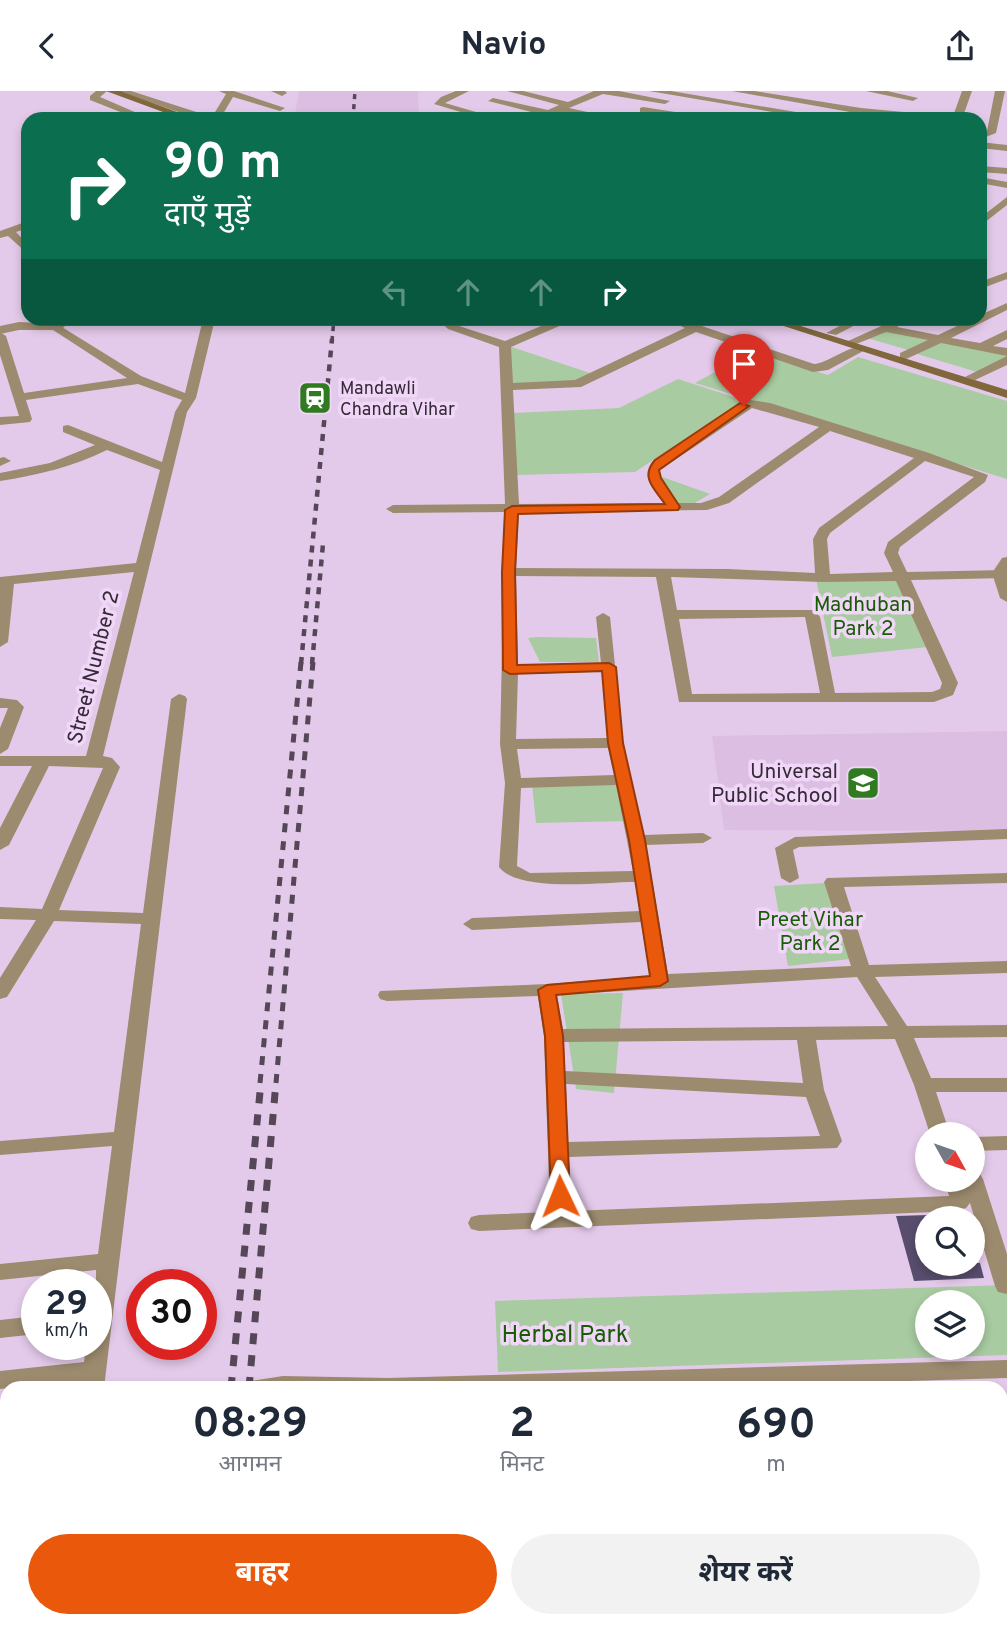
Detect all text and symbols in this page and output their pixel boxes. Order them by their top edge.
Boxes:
text: Navio [461,26,546,66]
icon: back [28,27,66,65]
icon: share [941,27,979,65]
text: 90 m [164,134,282,196]
icon: right [49,140,140,231]
text: दाएँ मुड़ें [164,196,251,236]
icon: left [376,273,414,311]
icon: ahead [449,273,487,311]
icon: ahead [522,273,560,311]
icon: right [595,273,633,311]
pin [714,334,774,406]
icon: arrive [725,345,763,383]
place label: Mandawli Chandra Vihar [340,378,455,422]
station icon: Mandawli Chandra Vihar [296,379,334,417]
street label: Street Number 2 [62,588,127,747]
park label: Madhuban Park 2 [814,592,912,643]
place label: Universal Public School [711,759,838,810]
school or university icon: Universal Public School [844,764,882,802]
park label: Preet Vihar Park 2 [757,907,863,958]
north arrow [915,1122,985,1192]
map controls [915,1122,985,1360]
position arrow [523,1159,597,1233]
button: search [915,1206,985,1276]
speed limit sign: 30 [126,1269,217,1360]
text: 29 [45,1283,88,1327]
button: layers [915,1290,985,1360]
text: km/h [45,1320,88,1343]
park label: Herbal Park [501,1321,629,1351]
text: 08:29 [192,1399,308,1452]
text: 2 [509,1399,535,1452]
text: 690 [736,1400,816,1453]
text: आगमन [219,1451,282,1480]
text: मिनट [500,1451,544,1480]
text: m [766,1451,786,1480]
button: बाहर [28,1534,497,1614]
button: शेयर करें [511,1534,980,1614]

